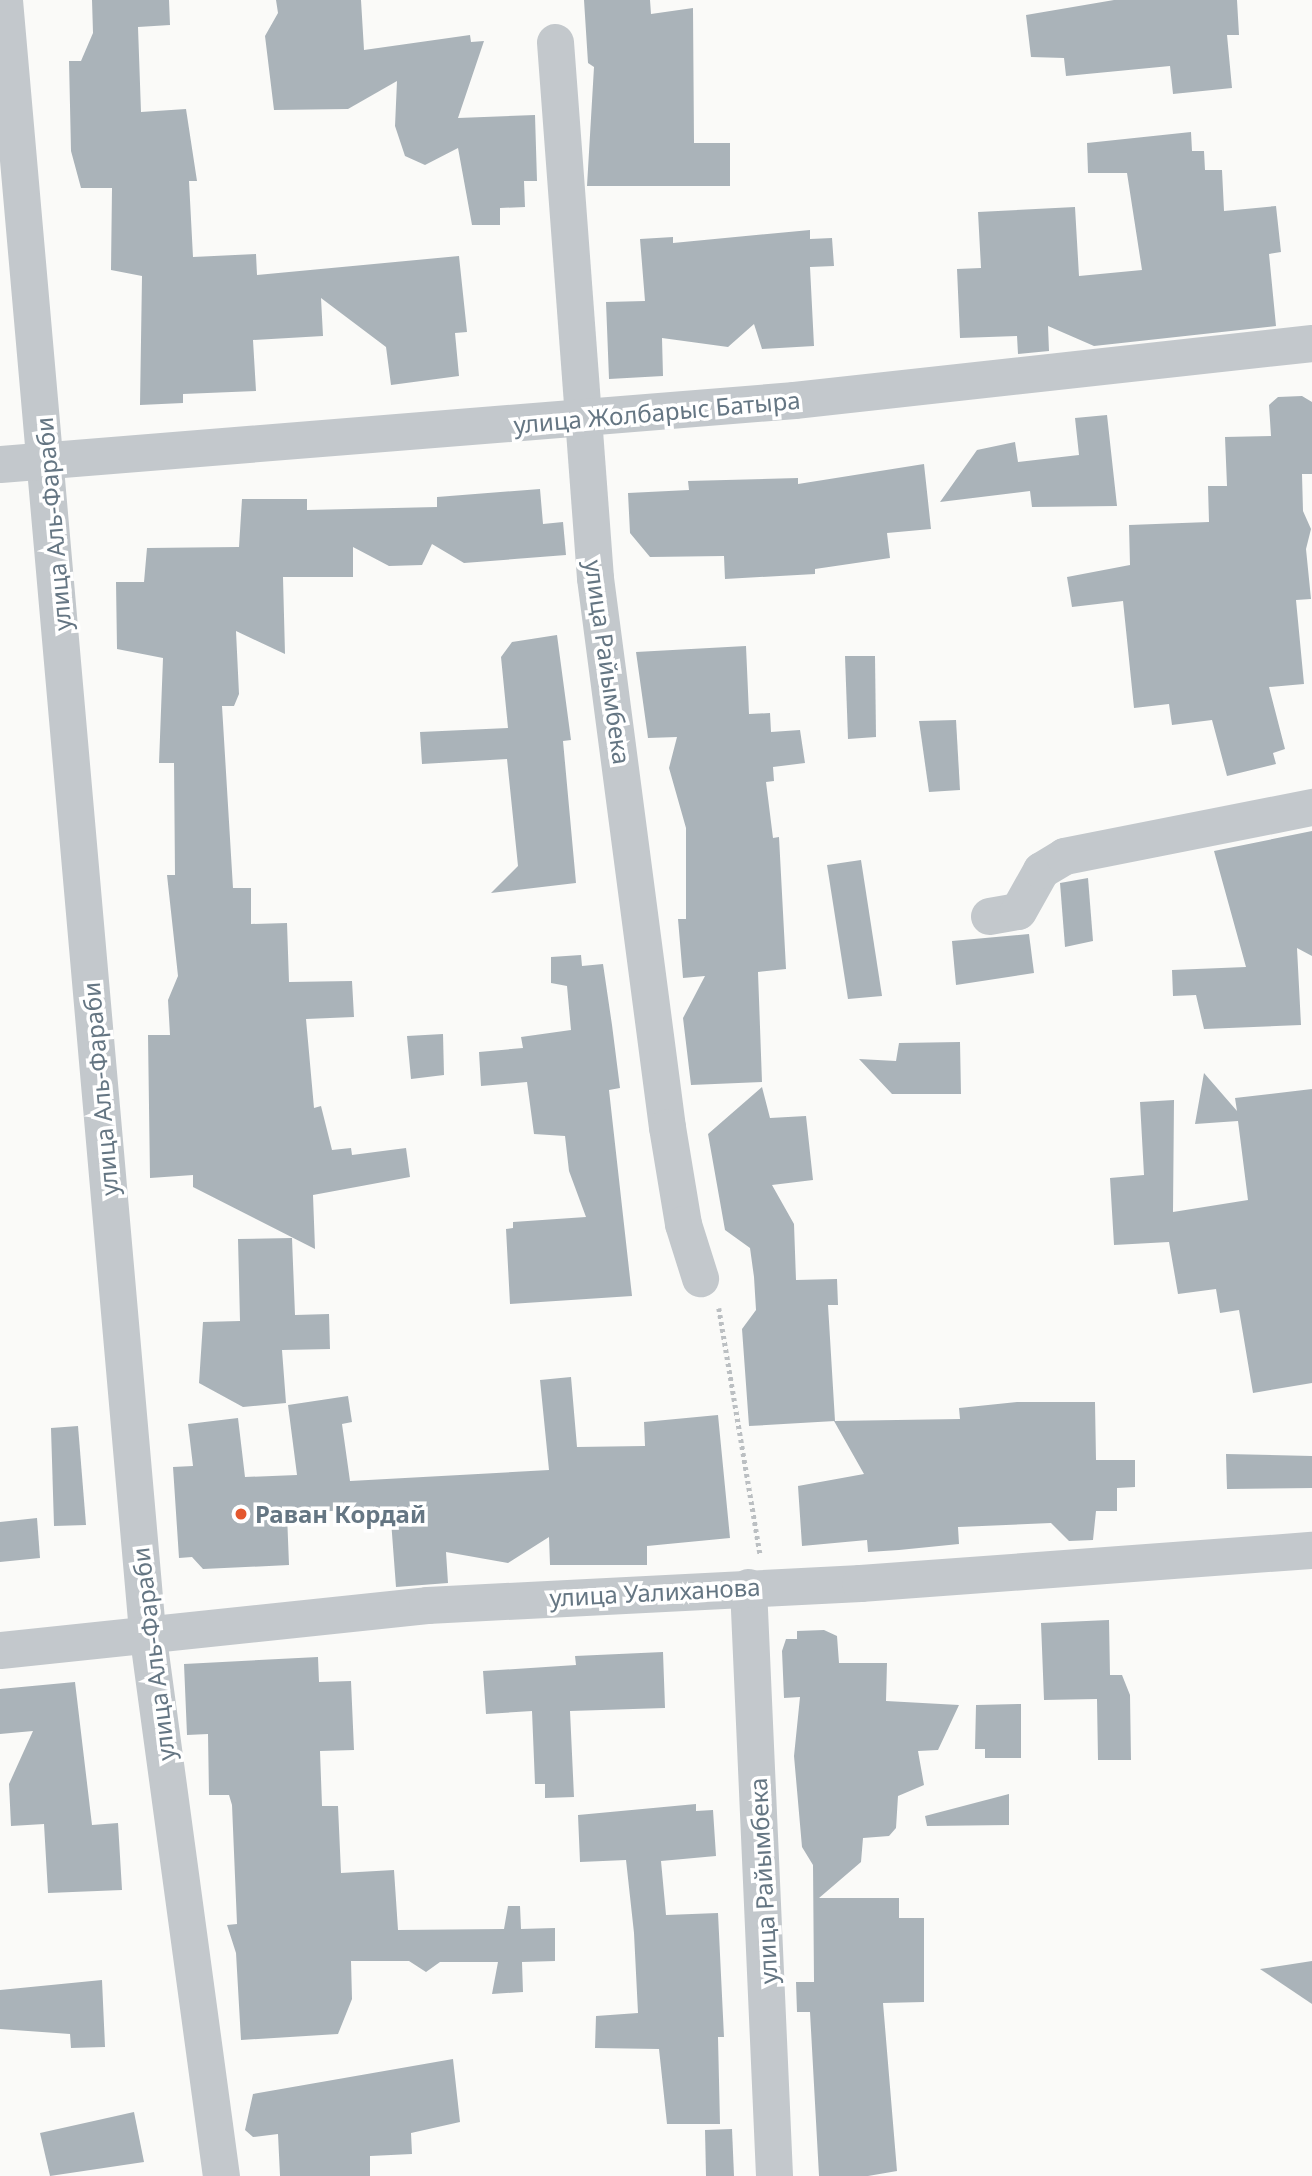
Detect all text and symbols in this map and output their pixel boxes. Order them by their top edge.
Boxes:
street label: улица Жолбарыс Батыра [513,385,801,439]
street label: улица Аль-Фараби [29,416,77,632]
street label: улица Райымбека [579,558,637,766]
street label: улица Аль-Фараби [76,981,124,1197]
place label: Раван Кордай [255,1500,426,1528]
marker: Раван Кордай [233,1506,249,1522]
street label: улица Аль-Фараби [126,1546,180,1762]
street label: улица Уалиханова [549,1572,761,1612]
street label: улица Райымбека [743,1777,783,1985]

